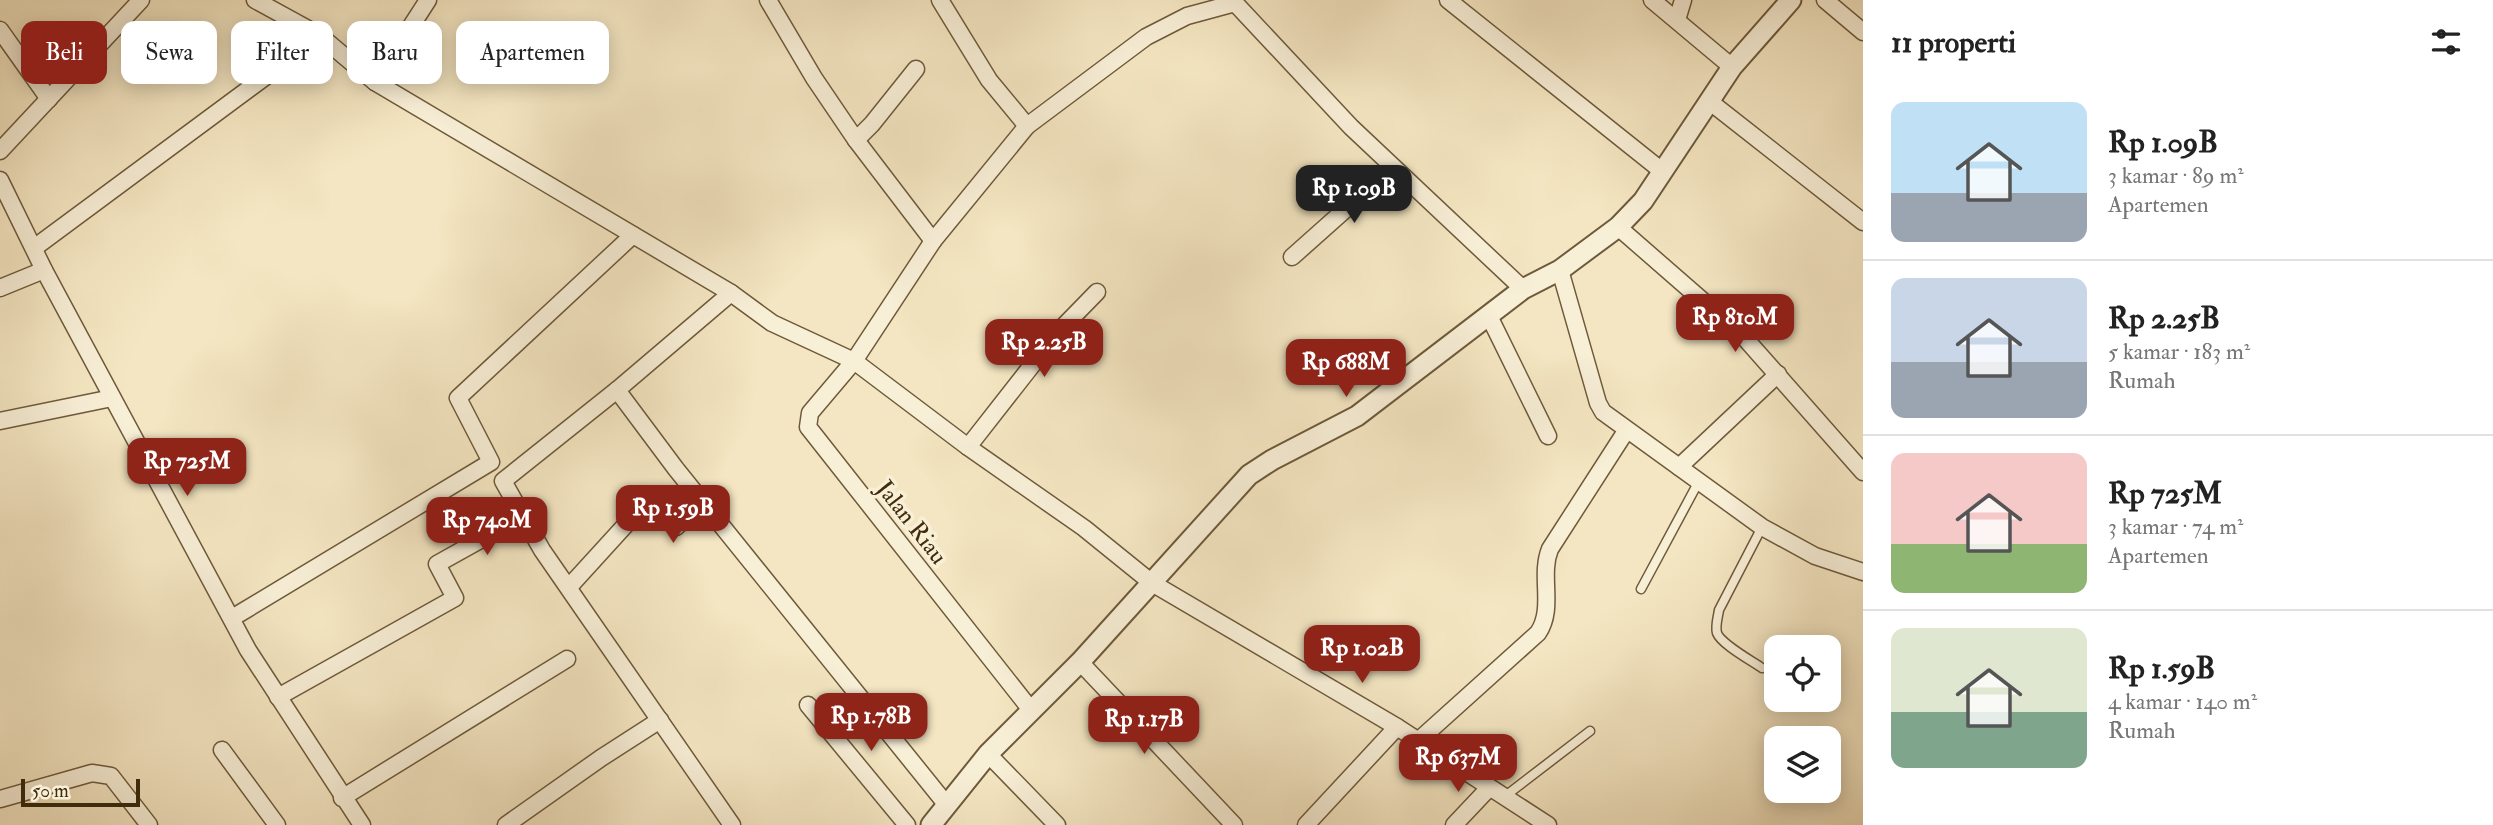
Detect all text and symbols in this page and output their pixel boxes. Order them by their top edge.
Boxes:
chip: Beli [21,21,107,84]
chip: Sewa [121,21,217,84]
chip: Filter [231,21,333,84]
chip: Baru [347,21,442,84]
chip: Apartemen [456,21,609,84]
icon: filters [2427,23,2465,61]
text: 11 properti [1891,24,2016,61]
text: Rp 1.09B [2108,124,2218,161]
icon: home [1947,130,2031,214]
text: 3 kamar · 89 m² [2108,161,2244,190]
pin: Rp 1.09B [1282,166,1426,225]
text: Rp 1.09B [1312,173,1396,202]
text: Apartemen [2108,190,2209,219]
pin: Rp 810M [1670,294,1800,354]
text: Rp 2.25B [2108,300,2220,337]
text: Rp 810M [1692,302,1778,331]
icon: home [1947,306,2031,390]
pin: Rp 2.25B [972,320,1116,379]
text: Rp 2.25B [1001,327,1087,356]
text: 5 kamar · 183 m² [2108,337,2250,366]
pin: Rp 688M [1281,340,1411,399]
text: Rp 688M [1302,347,1390,376]
text: Rumah [2108,366,2176,395]
pin: Rp 725M [122,438,252,498]
text: Rp 725M [143,446,231,475]
street label: Jalan Riau [868,473,954,571]
text: Rp 725M [2108,475,2222,512]
icon: home [1947,481,2031,565]
pin: Rp 1.59B [601,486,745,545]
text: Rp 1.59B [632,493,714,522]
pin: Rp 740M [422,498,552,557]
text: Rp 740M [442,505,532,534]
text: 3 kamar · 74 m² [2108,512,2244,541]
text: Apartemen [2108,541,2209,570]
pin: Rp 1.02B [1290,626,1434,685]
text: Rp 1.02B [1320,633,1404,662]
map controls [1764,635,1841,803]
button: locate [1764,635,1841,712]
text: Rp 1.59B [2108,650,2215,687]
icon: home [1947,656,2031,740]
text: 4 kamar · 140 m² [2108,687,2257,716]
pin: Rp 1.78B [799,694,943,753]
pin: Rp 1.17B [1072,696,1216,756]
text: Rp 1.78B [830,701,912,730]
text: Rp 1.17B [1104,704,1184,733]
text: Rumah [2108,716,2176,745]
button: layers [1764,726,1841,803]
pin: Rp 637M [1393,734,1523,794]
text: Rp 637M [1415,742,1501,771]
scale bar [21,776,140,808]
text: 50 m [32,779,69,803]

